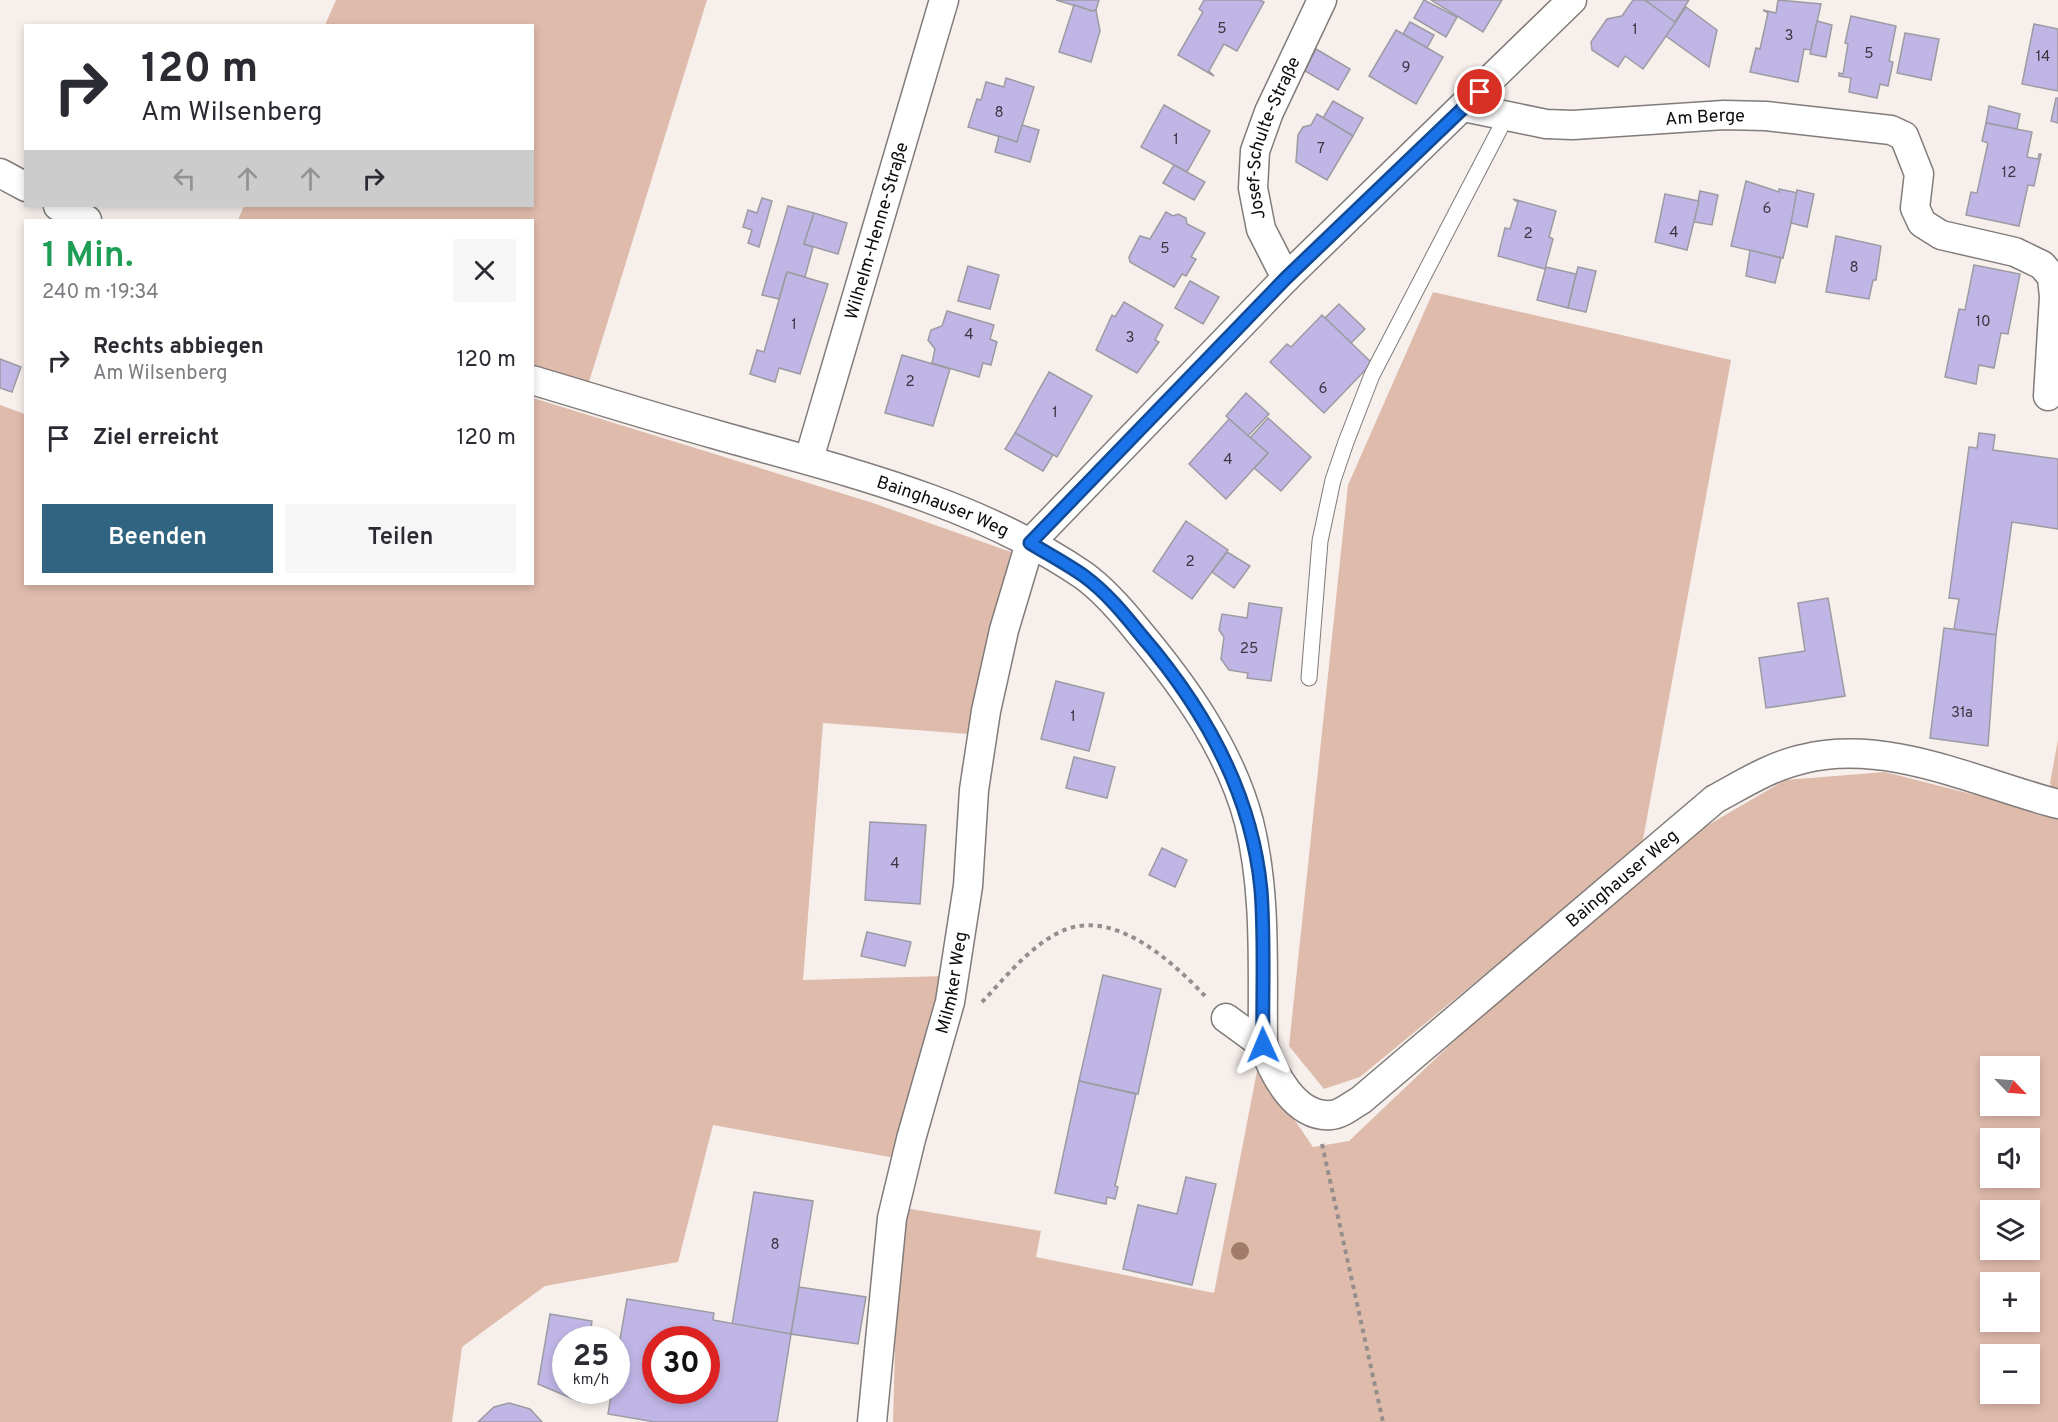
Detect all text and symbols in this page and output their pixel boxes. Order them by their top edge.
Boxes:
house number: 5 [1217,20,1227,39]
house number: 1 [1632,21,1638,40]
house number: 3 [1784,27,1794,46]
text: 120 m [141,44,258,97]
house number: 5 [1864,45,1874,64]
icon: right [42,48,120,126]
house number: 14 [2036,48,2050,67]
street label: Josef-Schulte-Straße [1243,53,1306,221]
house number: 9 [1402,59,1410,78]
pin [1454,66,1505,117]
icon: arrive [1463,75,1496,108]
text: Am Wilsenberg [141,96,322,130]
house number: 8 [994,104,1004,123]
street label: Am Berge [1664,105,1745,132]
house number: 1 [1173,131,1179,150]
street label: Wilhelm-Henne-Straße [841,140,915,323]
house number: 7 [1317,140,1325,159]
icon: left [168,162,201,195]
icon: ahead [231,162,264,195]
icon: ahead [294,162,327,195]
icon: right [357,162,390,195]
house number: 12 [2002,164,2016,183]
house number: 6 [1763,200,1772,219]
house number: 4 [1669,224,1679,243]
house number: 2 [1523,225,1533,244]
text: 1 Min. [42,234,134,280]
button: close [453,239,516,302]
house number: 5 [1160,240,1170,259]
house number: 8 [1849,259,1859,278]
text: 240 m · 19:34 [42,280,159,306]
house number: 10 [1975,313,1991,332]
house number: 1 [791,316,797,335]
house number: 4 [964,326,974,345]
house number: 3 [1125,329,1135,348]
text: Rechts abbiegen [93,334,264,361]
icon: right [42,344,75,377]
text: 120 m [456,347,516,374]
text: Am Wilsenberg [93,361,227,387]
house number: 2 [905,373,915,392]
house number: 6 [1319,380,1328,399]
house number: 1 [1052,404,1058,423]
icon: arrive [42,422,75,455]
text: Ziel erreicht [93,425,219,452]
text: 120 m [456,425,516,452]
house number: 4 [1223,451,1233,470]
street label: Bainghauser Weg [873,471,1012,544]
button: Beenden [42,504,273,573]
button: Teilen [285,504,516,573]
house number: 2 [1185,553,1195,572]
house number: 25 [1240,640,1258,659]
house number: 31a [1951,704,1973,723]
house number: 1 [1070,708,1076,727]
street label: Bainghauser Weg [1562,825,1684,934]
house number: 4 [890,855,900,874]
street label: Milmker Weg [931,930,974,1037]
position arrow [1231,1013,1295,1077]
north arrow [1980,1056,2040,1116]
map controls [1980,1056,2040,1404]
button: sound [1980,1128,2040,1188]
button: layers [1980,1200,2040,1260]
house number: 8 [770,1236,780,1255]
button: + [1980,1272,2040,1332]
speed limit sign: 30 [642,1326,720,1404]
text: 25 [573,1339,609,1376]
button: − [1980,1344,2040,1404]
text: km/h [573,1371,609,1390]

